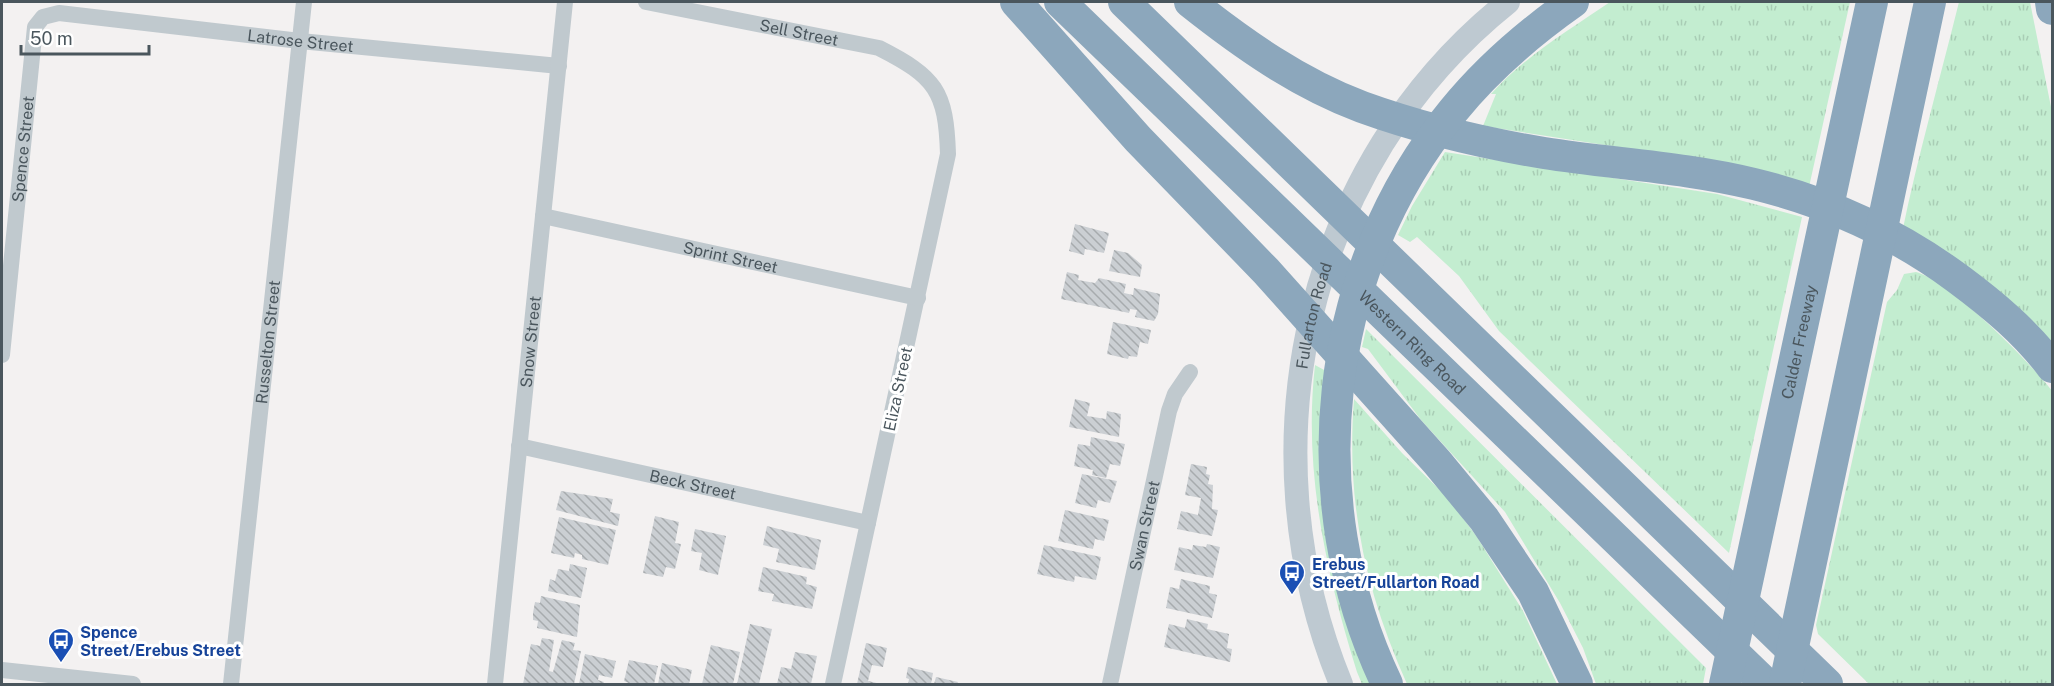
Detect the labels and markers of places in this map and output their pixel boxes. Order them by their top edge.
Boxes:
place label: Erebus Street/Fullarton Road [1312,555,1480,592]
bus stop icon: Erebus Street/Fullarton Road [1277,558,1307,596]
place label: Spence Street/Erebus Street [80,623,241,660]
bus stop icon: Spence Street/Erebus Street [46,626,76,664]

